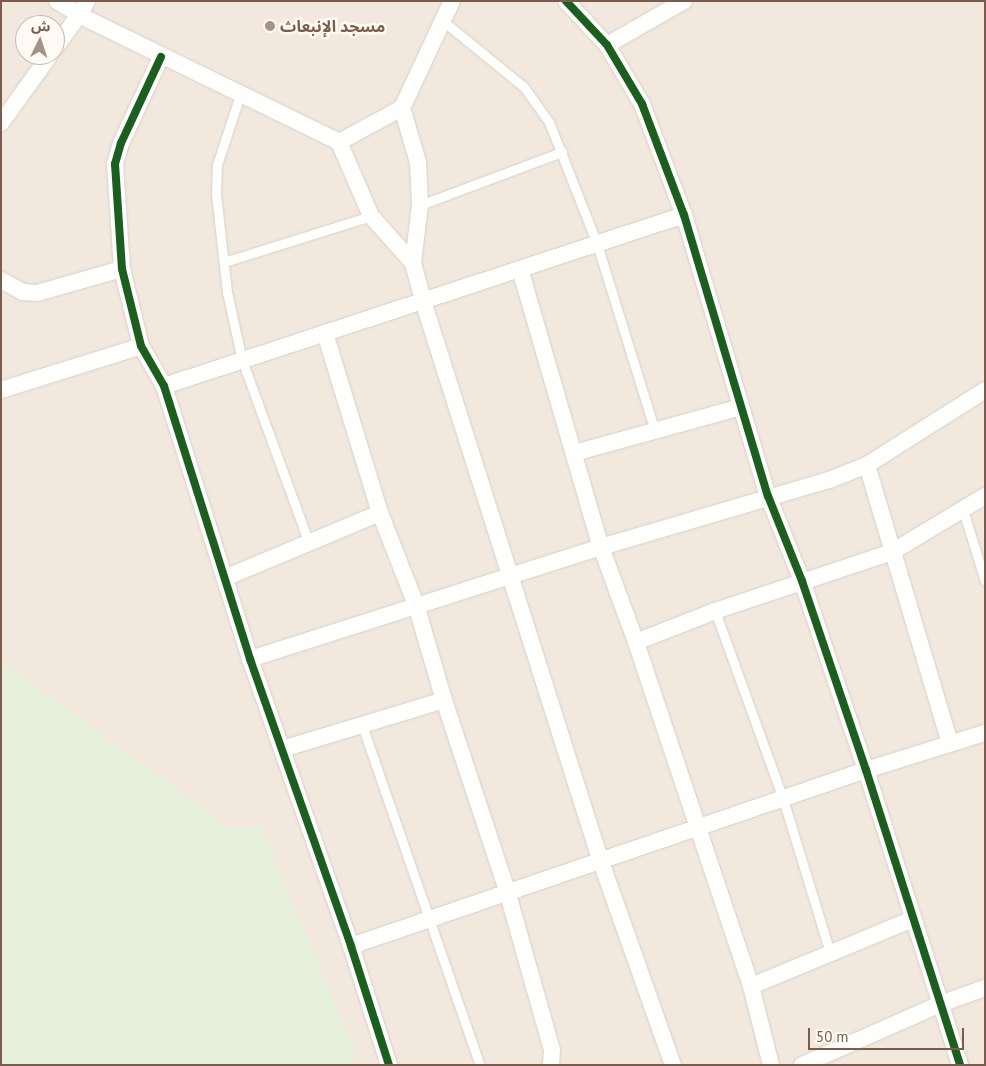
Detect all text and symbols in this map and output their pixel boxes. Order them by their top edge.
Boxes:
north arrow [15,15,65,65]
text: ش [31,16,51,36]
place label: مسجد الإنبعاث [280,16,385,36]
marker: مسجد الإنبعاث [264,20,276,32]
scale bar [811,1018,967,1050]
text: 50 m [816,1027,849,1046]

